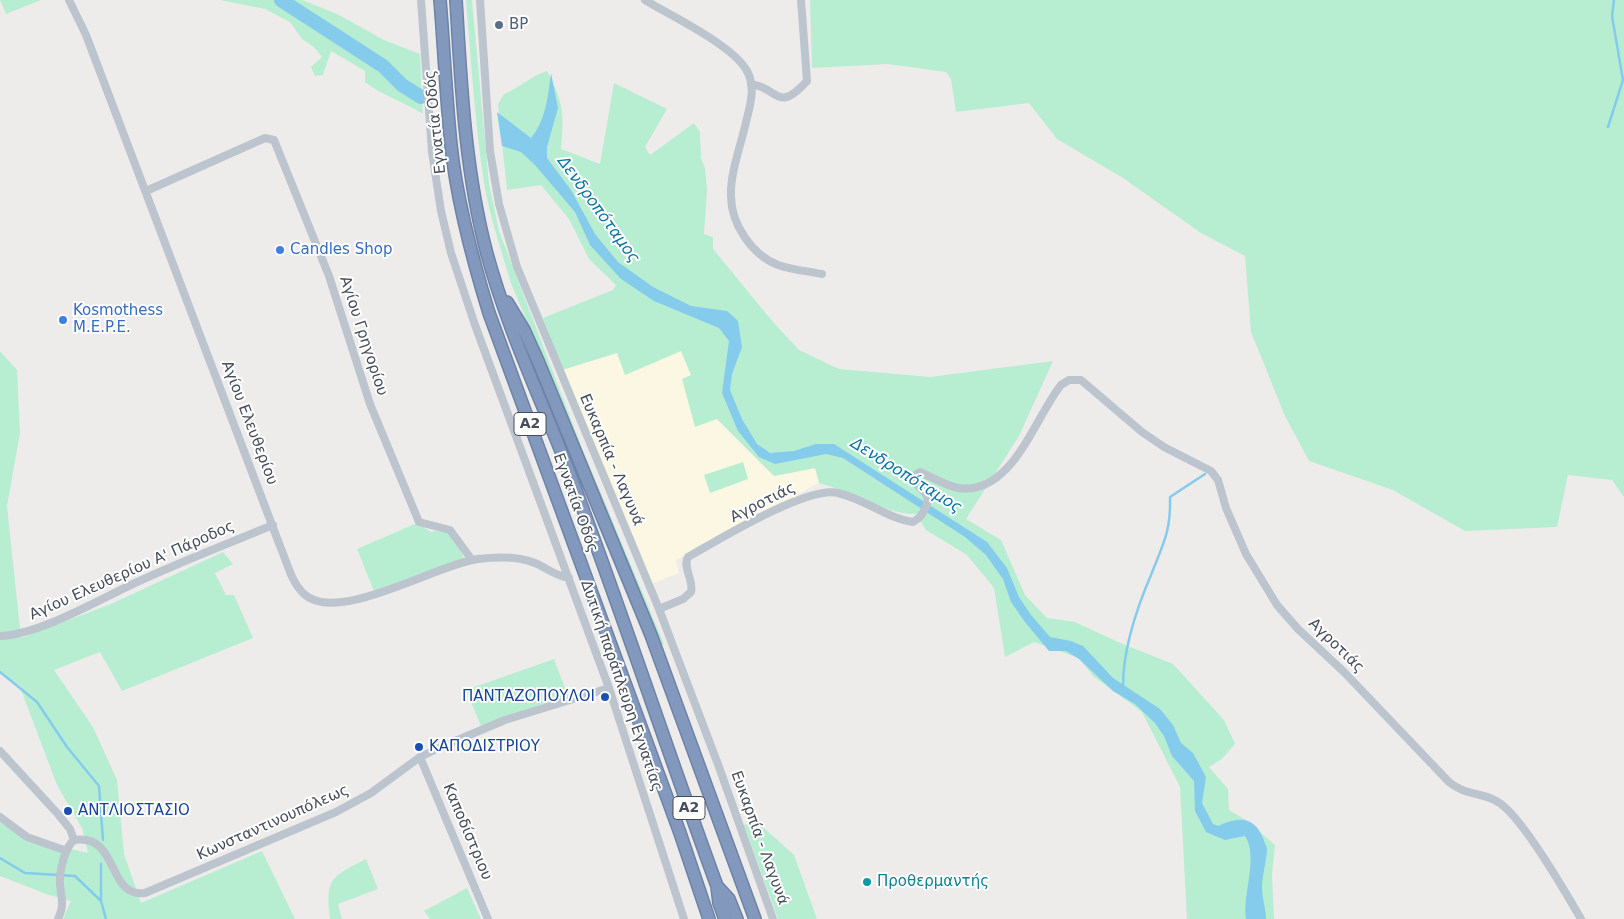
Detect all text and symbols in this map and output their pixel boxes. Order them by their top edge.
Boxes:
place label: BP [509,16,528,34]
marker: BP [493,19,505,31]
street label: Εγνατία Οδός [422,69,450,175]
water label: Δενδροπόταμος [553,153,643,267]
place label: Candles Shop [290,241,392,259]
marker: Candles Shop [274,244,286,256]
street label: Αγίου Γρηγορίου [335,274,391,398]
place label: Kosmothess M.E.P.E. [73,302,163,337]
marker: Kosmothess M.E.P.E. [57,314,69,326]
street label: Αγίου Ελευθερίου [217,358,281,488]
street label: Ευκαρπία - Λαγυνά [575,391,647,529]
road number: Α2 [514,412,546,436]
water label: Δενδροπόταμος [847,434,965,518]
street label: Εγνατία Οδός [549,451,601,555]
street label: Αγροτιάς [727,479,799,527]
street label: Αγίου Ελευθερίου Α' Πάροδος [27,517,237,625]
street label: Δυτική παράπλευρη Εγνατίας [576,578,666,794]
street label: Αγροτιάς [1304,615,1368,677]
place label: ΠΑΝΤΑΖΟΠΟΥΛΟΙ [462,688,595,706]
marker: ΠΑΝΤΑΖΟΠΟΥΛΟΙ [599,691,611,703]
place label: ΚΑΠΟΔΙΣΤΡΙΟΥ [429,738,540,756]
marker: ΚΑΠΟΔΙΣΤΡΙΟΥ [413,741,425,753]
street label: Ευκαρπία - Λαγυνά [726,769,792,907]
street label: Κωνσταντινουπόλεως [194,781,352,865]
street label: Καποδίστριου [439,781,495,883]
road number: Α2 [673,796,705,820]
place label: ΑΝΤΛΙΟΣΤΑΣΙΟ [78,802,190,820]
marker: ΑΝΤΛΙΟΣΤΑΣΙΟ [62,805,74,817]
place label: Προθερμαντής [877,873,989,891]
marker: Προθερμαντής [861,876,873,888]

